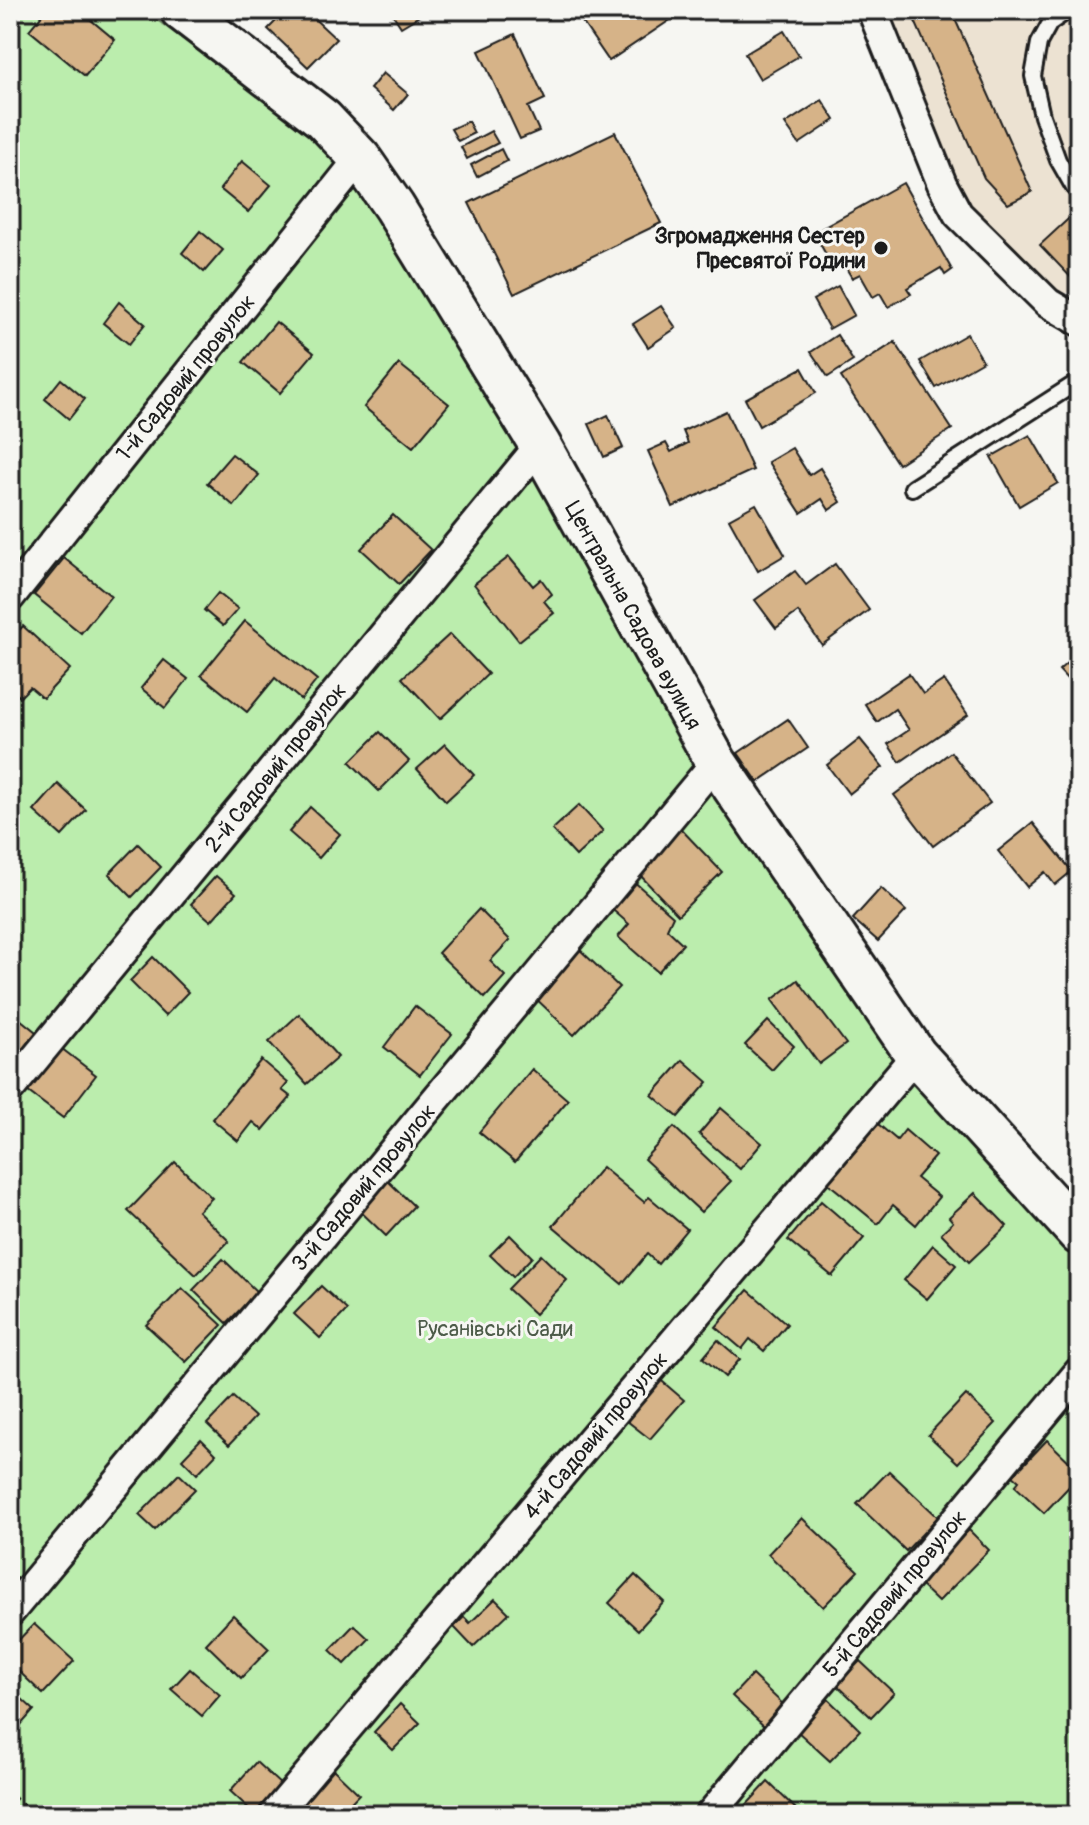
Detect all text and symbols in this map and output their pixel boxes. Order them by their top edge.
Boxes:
place label: Згромадження Сестер Пресвятої Родини [655,222,865,275]
marker: Згромадження Сестер Пресвятої Родини [872,239,890,257]
street label: 1-й Садовий провулок [110,289,262,467]
street label: Центральна Садова вулиця [559,496,708,735]
street label: 2-й Садовий провулок [199,677,353,858]
street label: 3-й Садовий провулок [286,1098,442,1277]
park label: Русанівські Сади [417,1315,573,1343]
street label: 4-й Садовий провулок [517,1346,674,1525]
street label: 5-й Садовий провулок [817,1504,973,1683]

